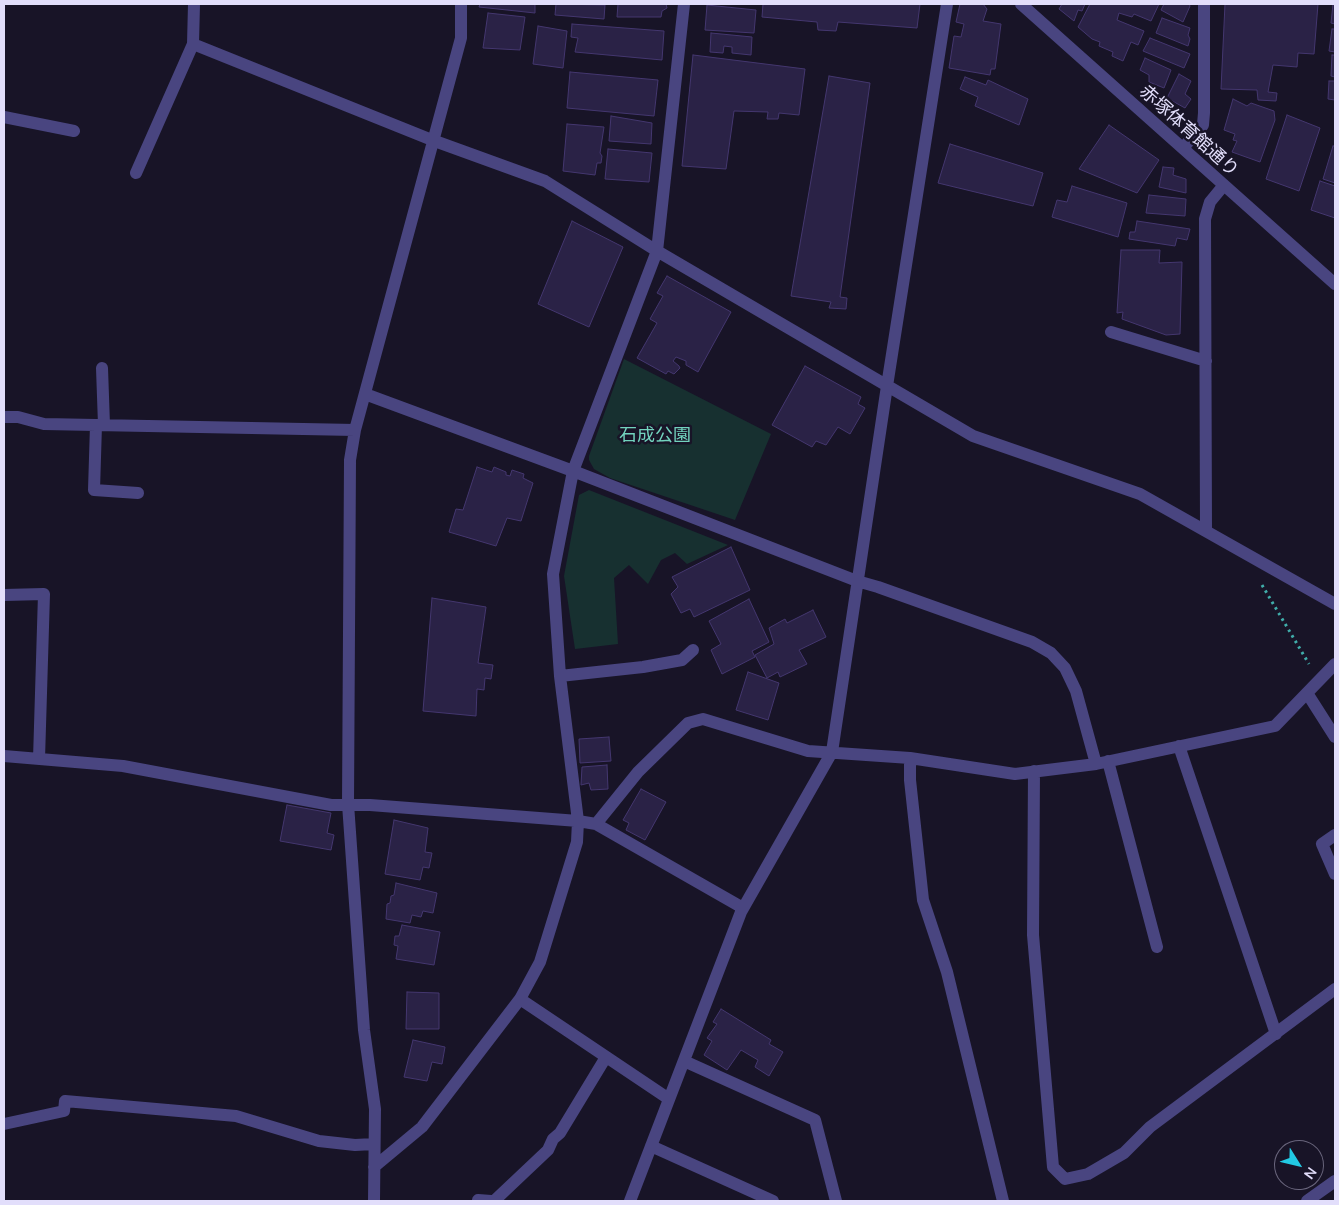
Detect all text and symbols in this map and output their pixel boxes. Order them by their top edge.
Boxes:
street label: 赤塚体育館通り [1135,81,1243,181]
park label: 石成公園 [619,425,691,447]
north arrow [1274,1140,1324,1190]
text: N [1300,1164,1321,1183]

